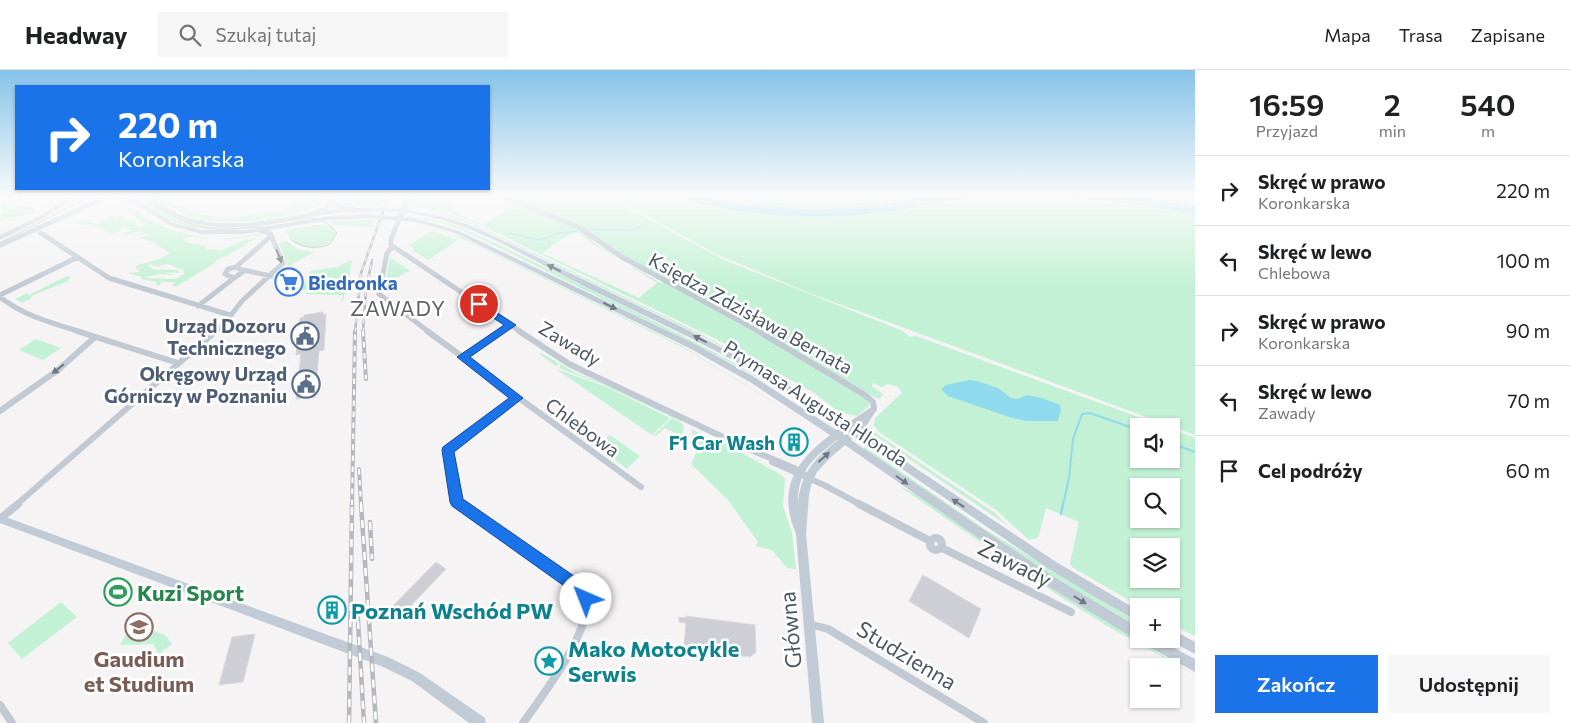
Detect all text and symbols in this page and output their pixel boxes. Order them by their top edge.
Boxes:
search box [158,12,508,57]
text: Headway [25,20,128,49]
icon: search [176,21,204,49]
text: Szukaj tutaj [216,23,316,46]
text: Mapa [1324,24,1371,46]
text: Trasa [1399,24,1443,46]
text: Zapisane [1471,24,1545,46]
text: 16:59 [1249,85,1324,122]
text: 2 [1384,85,1401,122]
text: 540 [1460,85,1516,122]
text: 220 m [118,102,218,145]
icon: right [35,105,100,170]
text: Przyjazd [1256,121,1318,140]
text: min [1379,121,1406,140]
text: m [1481,121,1495,140]
text: Koronkarska [118,145,245,172]
text: Skręć w prawo [1258,170,1386,193]
icon: right [1215,177,1243,205]
text: 220 m [1496,179,1550,202]
text: Koronkarska [1258,193,1350,212]
text: Skręć w lewo [1258,240,1372,263]
street label: Księdza Zdzisława Bernata [645,247,857,379]
icon: left [1215,247,1243,275]
one-way arrow [276,248,284,263]
text: 100 m [1497,249,1550,272]
text: Chlebowa [1258,263,1330,282]
one-way arrow [547,264,561,272]
supermarket icon: Biedronka [274,267,304,297]
place label: Biedronka [308,271,398,294]
pin [458,283,500,325]
icon: arrive [465,290,493,318]
district label: ZAWADY [350,295,446,320]
one-way arrow [603,302,618,310]
text: Skręć w prawo [1258,310,1386,333]
place label: Urząd Dozoru Technicznego [165,314,286,359]
street label: Zawady [535,316,605,371]
icon: right [1215,317,1243,345]
text: 90 m [1506,319,1550,342]
public building icon: Urząd Dozoru Technicznego [290,321,320,351]
text: Koronkarska [1258,333,1350,352]
one-way arrow [693,335,707,343]
street label: Prymasa Augusta Hlonda [720,335,912,471]
place label: Okręgowy Urząd Górniczy w Poznaniu [104,362,287,407]
one-way arrow [52,364,65,375]
public building icon: Okręgowy Urząd Górniczy w Poznaniu [291,369,321,399]
text: Skręć w lewo [1258,380,1372,403]
icon: left [1215,387,1243,415]
text: 70 m [1507,389,1550,412]
street label: Chlebowa [541,392,625,462]
text: Zawady [1258,403,1315,422]
map controls [1130,418,1180,708]
button: sound [1130,418,1180,468]
building icon: F1 Car Wash [779,427,809,457]
place label: F1 Car Wash [669,431,775,454]
one-way arrow [818,451,830,463]
icon: arrive [1215,457,1243,485]
text: Cel podróży [1258,459,1363,482]
text: 60 m [1506,459,1550,482]
one-way arrow [895,475,909,485]
button: search [1130,478,1180,528]
one-way arrow [951,498,965,507]
street label: Zawady [974,533,1056,593]
button: layers [1130,538,1180,588]
position arrow [559,572,611,624]
sports icon: Kuzi Sport [103,577,133,607]
place label: Kuzi Sport [137,579,244,606]
street label: Główna [773,590,807,670]
building icon: Poznań Wschód PW [317,595,347,625]
one-way arrow [1074,595,1087,605]
place label: Poznań Wschód PW [351,597,553,624]
button: + [1130,598,1180,648]
school or university icon: Gaudium et Studium [124,612,154,642]
street label: Studzienna [852,615,962,695]
place label: Mako Motocykle Serwis [568,635,739,687]
place label: Gaudium et Studium [84,645,194,697]
place icon: Mako Motocykle Serwis [534,646,564,676]
button: Zakończ [1215,655,1378,713]
button: Udostępnij [1388,655,1550,713]
button: − [1130,658,1180,708]

